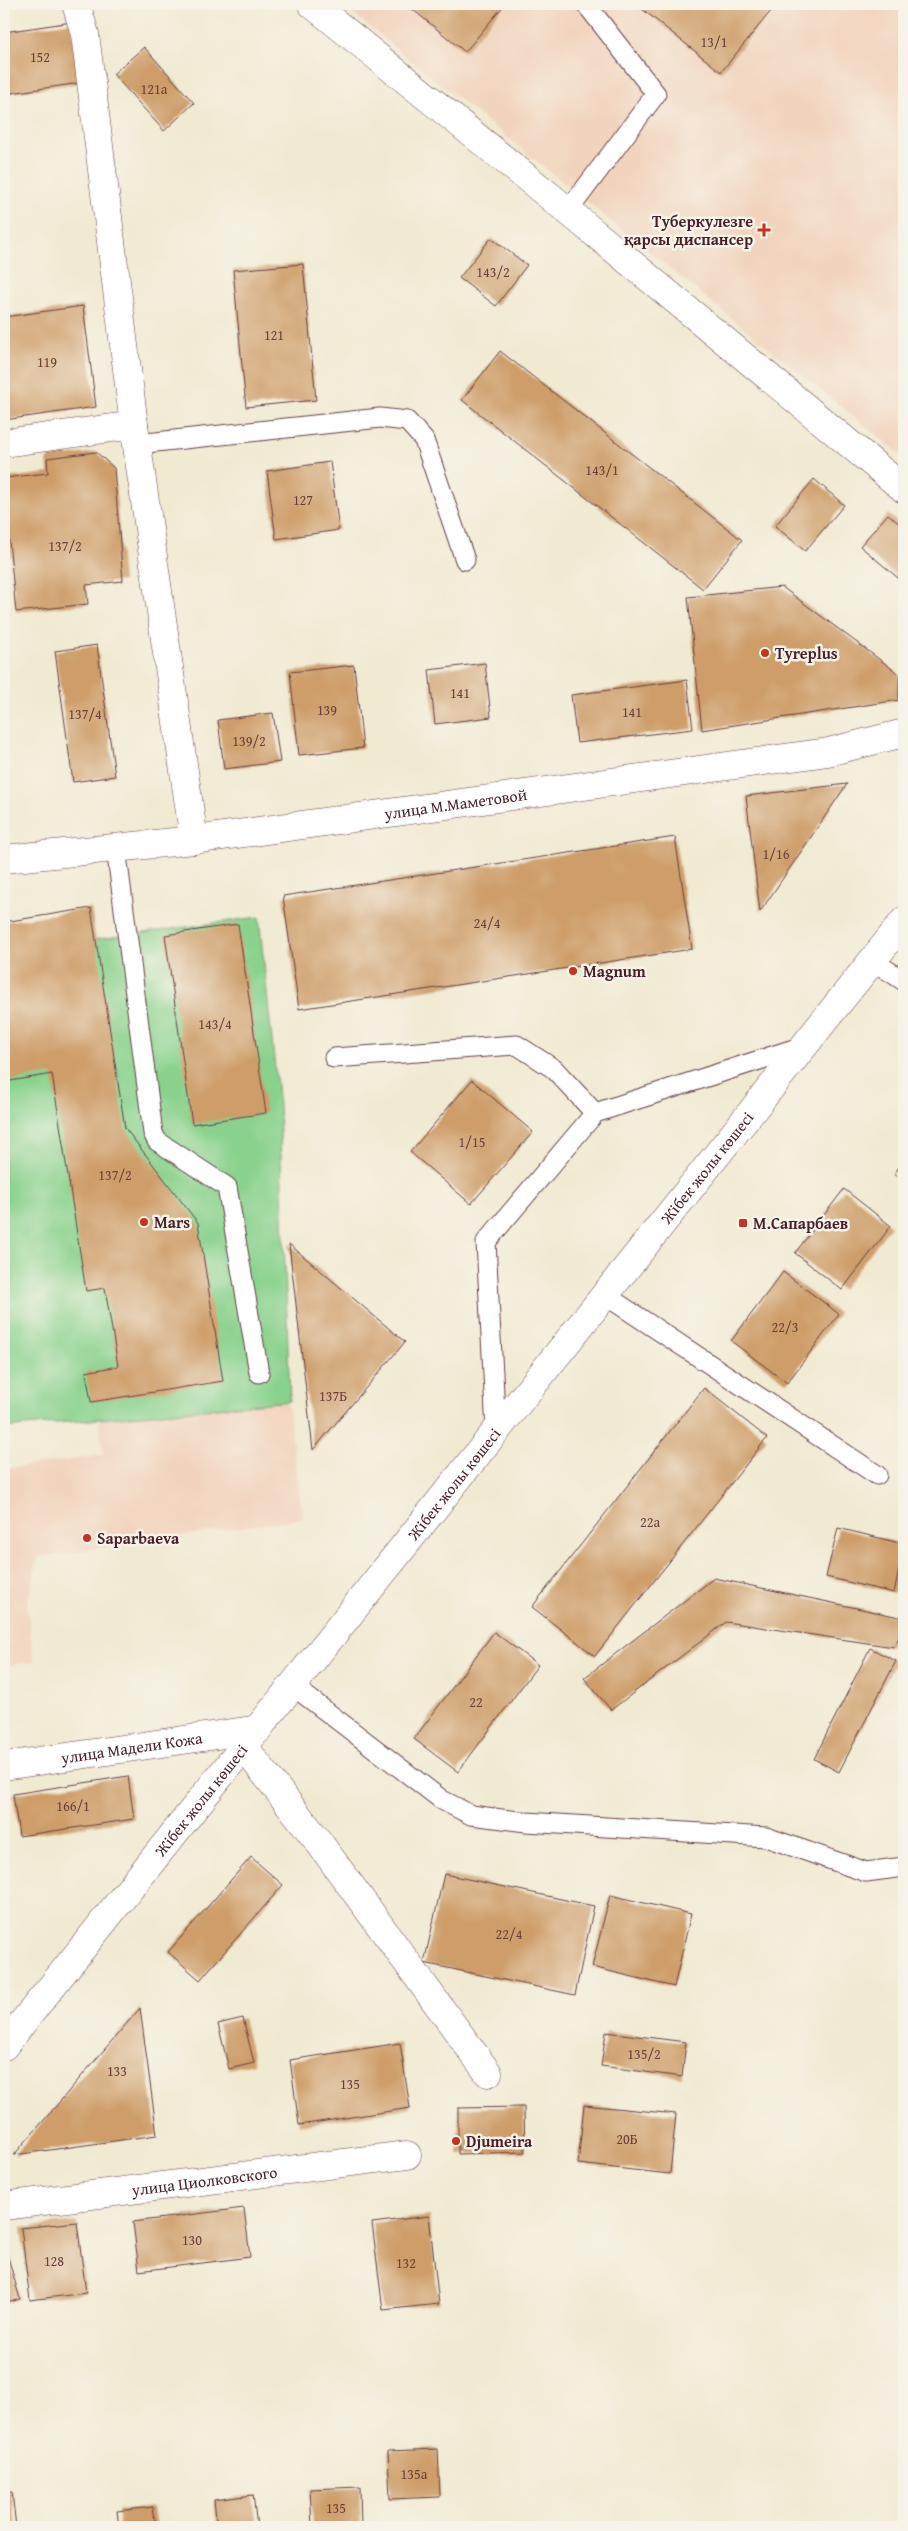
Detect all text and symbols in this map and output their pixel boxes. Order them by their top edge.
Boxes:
house number: 13/1 [701,32,727,52]
house number: 152 [30,47,50,67]
house number: 121а [141,79,168,99]
place label: Туберкулезге қарсы диспансер [624,209,753,251]
marker: Туберкулезге қарсы диспансер [757,223,771,237]
house number: 143/2 [476,262,510,282]
house number: 121 [264,325,284,345]
house number: 119 [37,352,57,372]
house number: 143/1 [585,460,619,480]
house number: 127 [293,490,313,510]
house number: 137/2 [48,536,82,556]
place label: Tyreplus [775,641,838,665]
marker: Tyreplus [759,647,771,659]
house number: 141 [450,683,470,703]
house number: 139 [317,700,337,720]
house number: 141 [622,702,642,722]
house number: 137/4 [68,704,102,724]
house number: 139/2 [232,731,266,751]
street label: улица М.Маметовой [382,782,529,826]
house number: 1/16 [763,844,790,864]
house number: 24/4 [474,913,501,933]
place label: Magnum [583,959,646,983]
marker: Magnum [567,965,579,977]
house number: 143/4 [198,1014,232,1034]
street label: Жібек жолы көшесі [654,1106,759,1229]
house number: 1/15 [459,1132,485,1152]
house number: 137/2 [98,1165,132,1185]
place label: Mars [154,1210,190,1234]
place label: М.Сапарбаев [753,1211,848,1235]
marker: Mars [138,1216,150,1228]
marker: М.Сапарбаев [737,1217,749,1229]
house number: 22/3 [772,1317,798,1337]
house number: 137Б [319,1386,347,1406]
street label: Жібек жолы көшесі [401,1422,506,1546]
house number: 22а [640,1512,660,1532]
place label: Saparbaeva [97,1526,180,1550]
marker: Saparbaeva [81,1532,93,1544]
house number: 22 [469,1692,483,1712]
street label: улица Мадели Кожа [59,1725,204,1770]
street label: Жібек жолы көшесі [148,1738,253,1862]
house number: 166/1 [56,1796,90,1816]
house number: 22/4 [496,1924,523,1944]
house number: 135/2 [627,2044,661,2064]
house number: 133 [107,2061,127,2081]
house number: 135 [340,2074,360,2094]
place label: Djumeira [466,2129,533,2153]
house number: 20Б [616,2129,638,2149]
marker: Djumeira [450,2135,462,2147]
street label: улица Циолковского [129,2160,279,2202]
house number: 130 [182,2230,202,2250]
house number: 128 [44,2251,64,2271]
house number: 132 [396,2253,416,2273]
house number: 135а [401,2464,428,2484]
house number: 135 [326,2498,346,2518]

